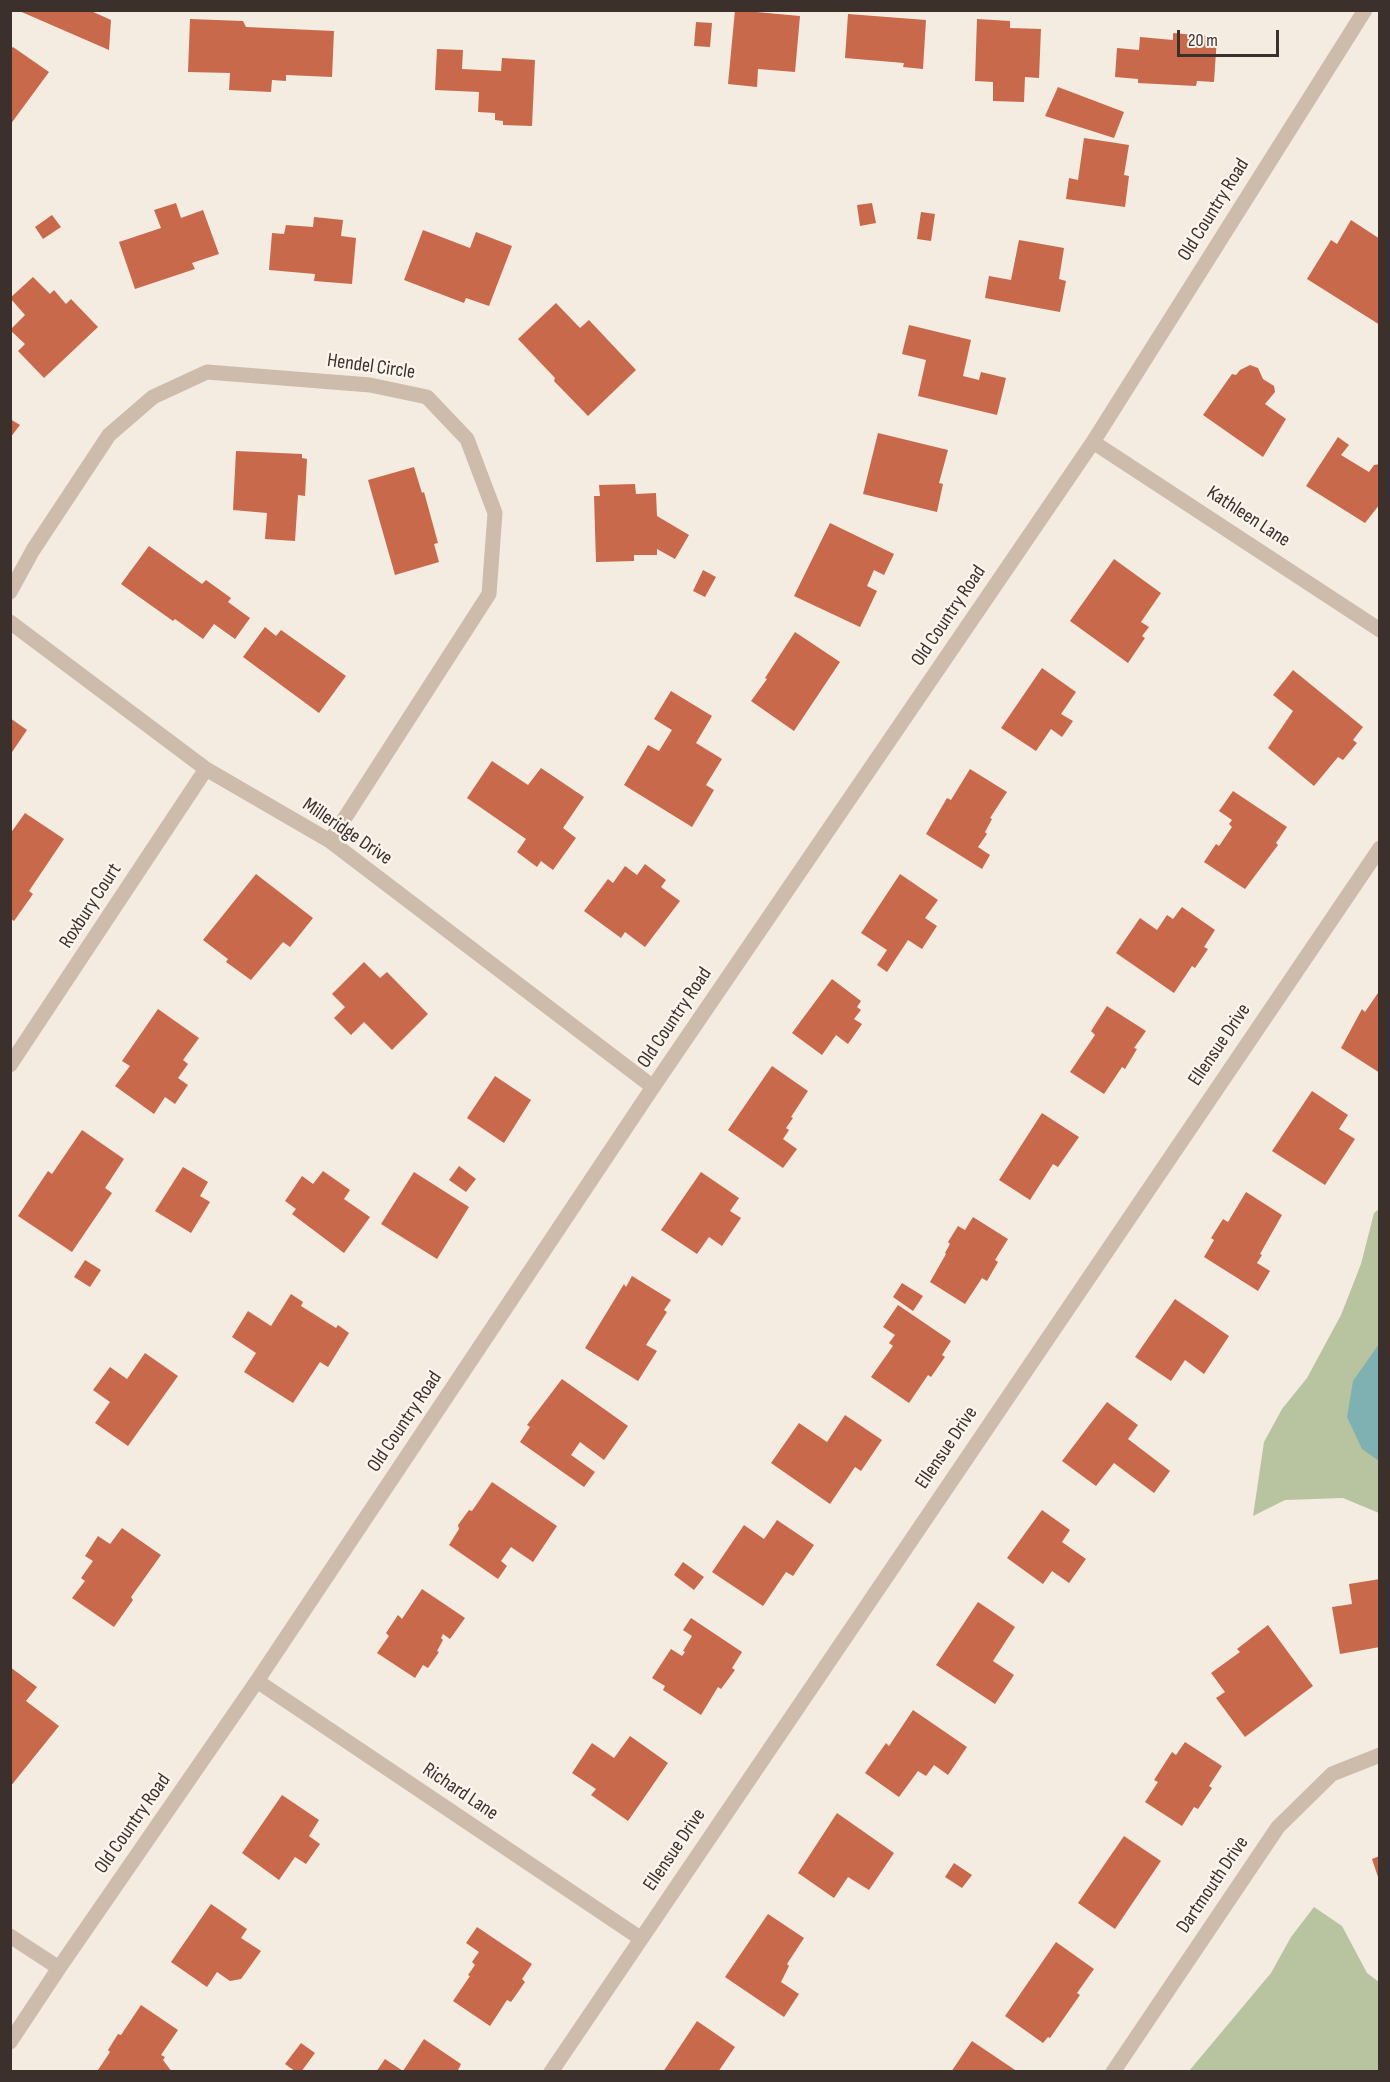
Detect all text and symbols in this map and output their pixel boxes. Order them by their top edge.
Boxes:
scale bar [1180,18,1282,56]
text: 20 m [1188,30,1218,51]
street label: Old Country Road [1173,154,1255,266]
street label: Hendel Circle [325,349,417,385]
street label: Kathleen Lane [1202,481,1294,553]
street label: Old Country Road [907,561,991,671]
street label: Milleridge Drive [298,793,396,871]
street label: Roxbury Court [55,859,127,953]
street label: Old Country Road [633,963,717,1073]
street label: Ellensue Drive [1184,999,1256,1091]
street label: Old Country Road [363,1367,447,1477]
street label: Ellensue Drive [911,1402,983,1494]
street label: Richard Lane [418,1758,502,1826]
street label: Old Country Road [90,1770,176,1878]
street label: Ellensue Drive [639,1804,711,1896]
street label: Dartmouth Drive [1172,1832,1254,1938]

